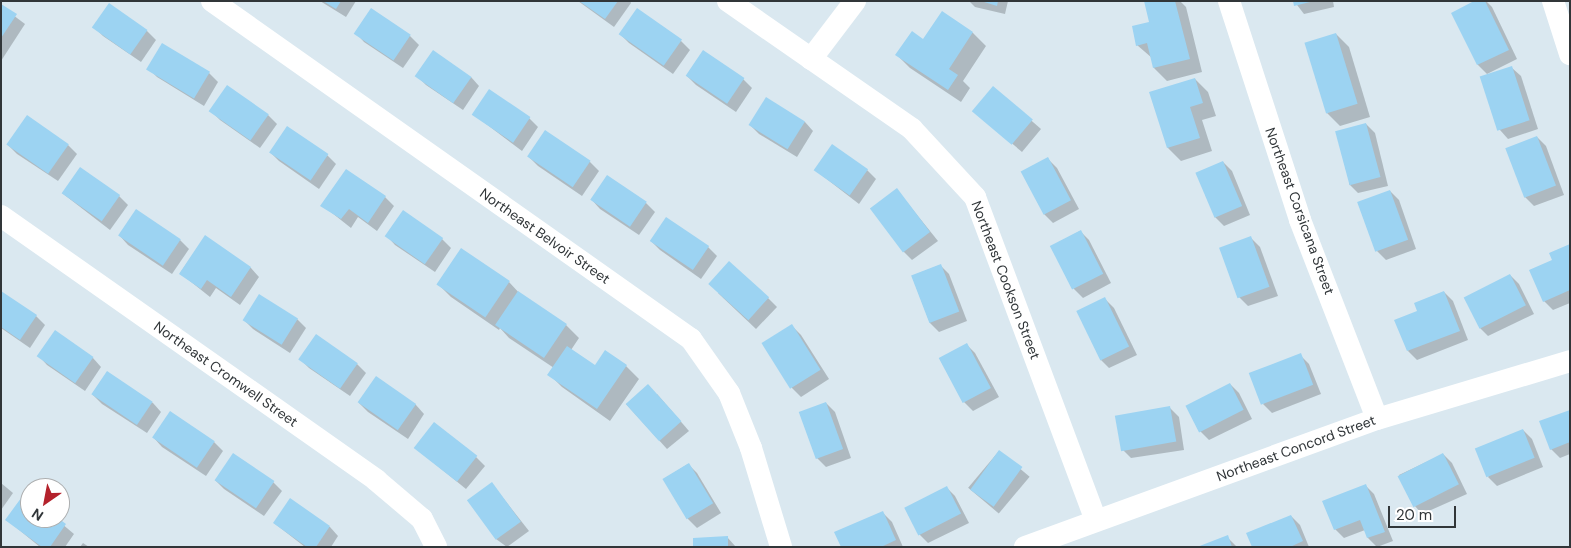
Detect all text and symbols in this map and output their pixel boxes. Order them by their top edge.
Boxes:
street label: Northeast Corsicana Street [1262,125,1338,297]
street label: Northeast Belvoir Street [477,185,613,287]
street label: Northeast Cookson Street [968,198,1044,362]
street label: Northeast Cromwell Street [151,318,301,430]
street label: Northeast Concord Street [1214,411,1378,485]
north arrow [20,478,70,528]
scale bar [1391,496,1458,528]
text: N [28,504,47,525]
text: 20 m [1396,505,1432,525]

